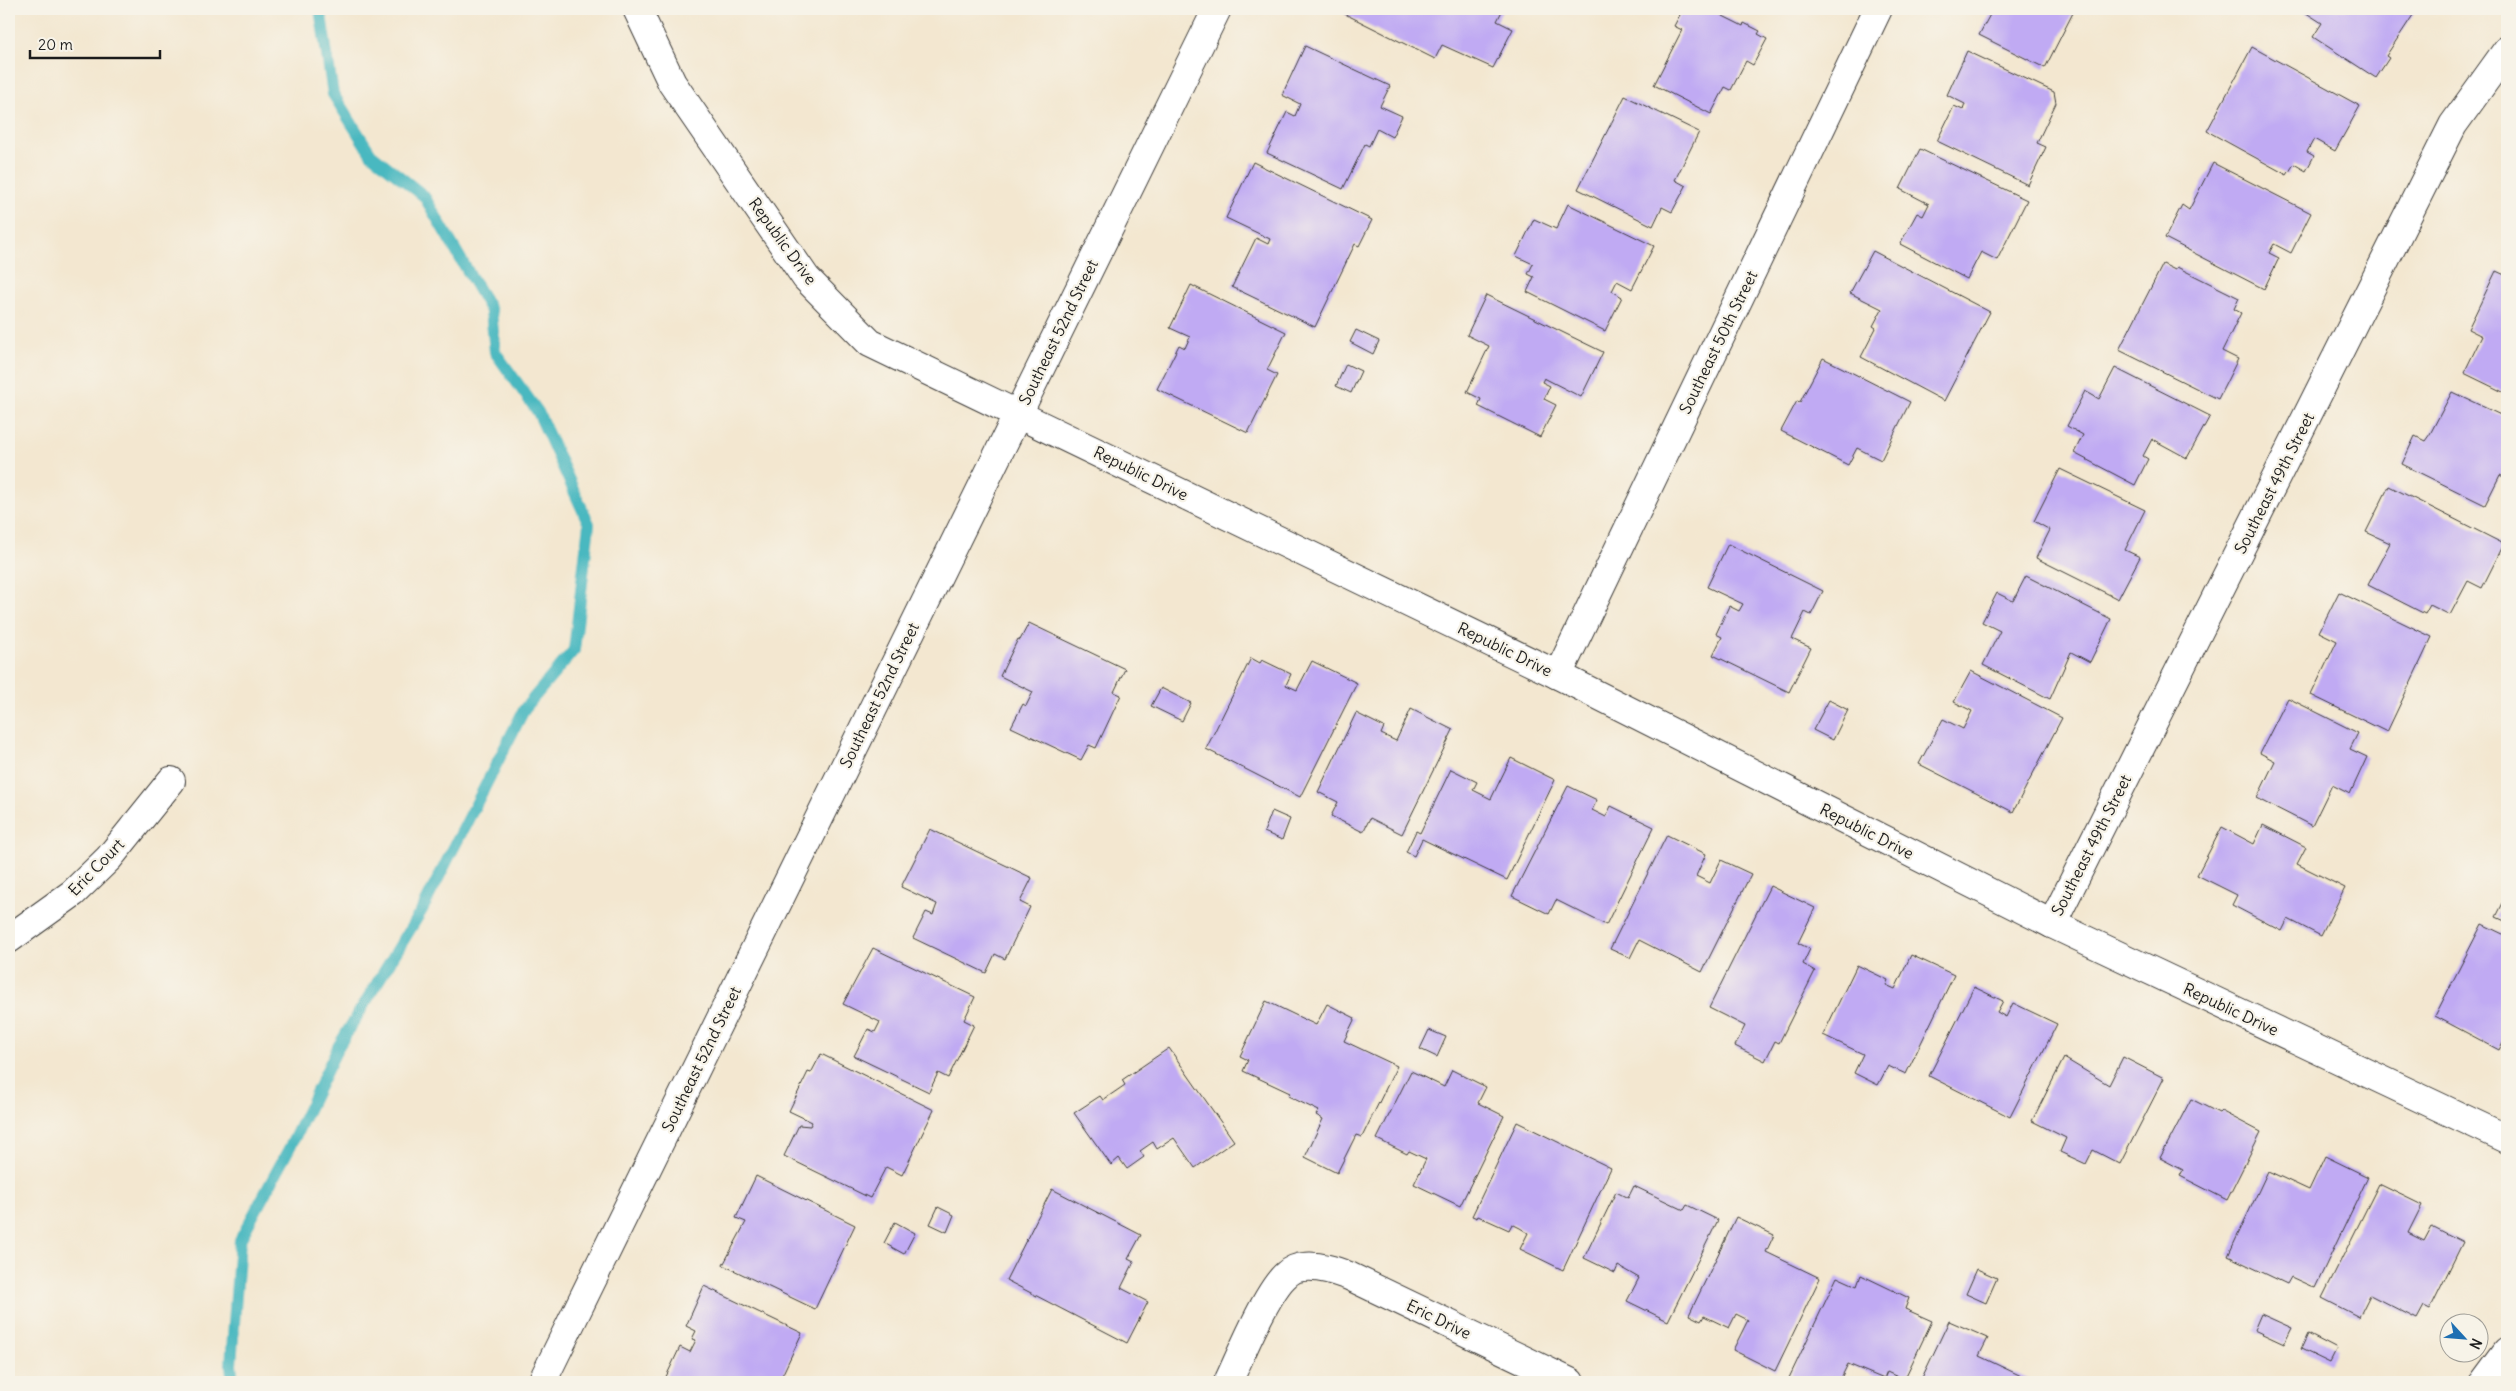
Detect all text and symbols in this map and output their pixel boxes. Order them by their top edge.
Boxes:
scale bar [30,28,160,60]
text: 20 m [38,35,73,54]
street label: Republic Drive [745,194,821,288]
street label: Southeast 52nd Street [1014,256,1102,408]
street label: Southeast 50th Street [1675,267,1762,417]
street label: Southeast 49th Street [2230,409,2319,557]
street label: Republic Drive [1090,441,1192,505]
street label: Republic Drive [1454,617,1556,681]
street label: Southeast 52nd Street [835,619,923,771]
street label: Southeast 49th Street [2047,771,2136,919]
street label: Republic Drive [1817,799,1917,863]
street label: Eric Court [64,834,129,900]
street label: Republic Drive [2180,978,2282,1040]
street label: Southeast 52nd Street [657,983,745,1135]
street label: Eric Drive [1404,1295,1474,1343]
north arrow [2438,1314,2488,1364]
text: N [2465,1335,2486,1352]

